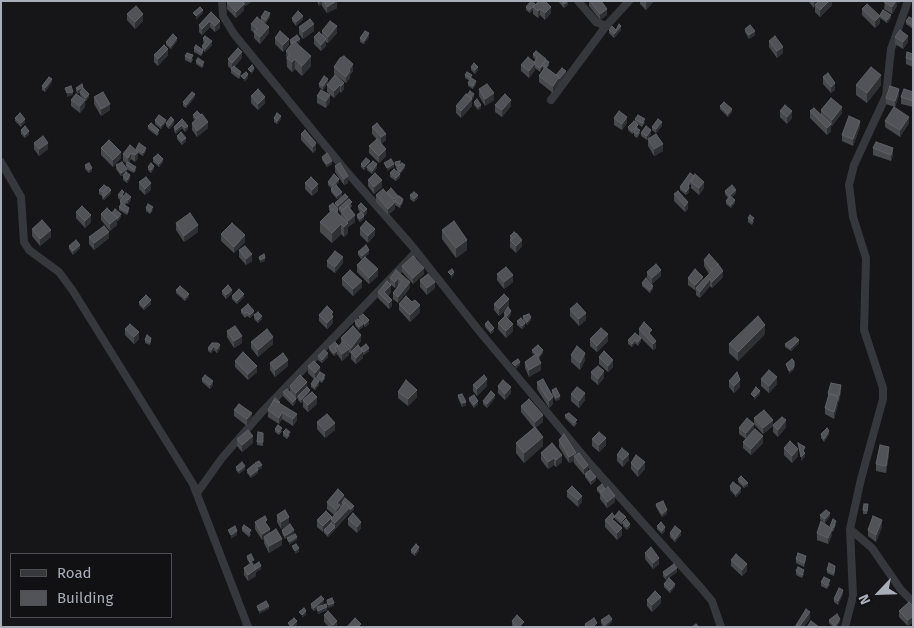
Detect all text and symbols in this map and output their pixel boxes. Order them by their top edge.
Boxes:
legend [10,553,172,618]
text: Road [57,564,92,582]
north arrow [854,568,904,618]
text: Building [57,589,113,607]
text: N [855,592,874,607]

